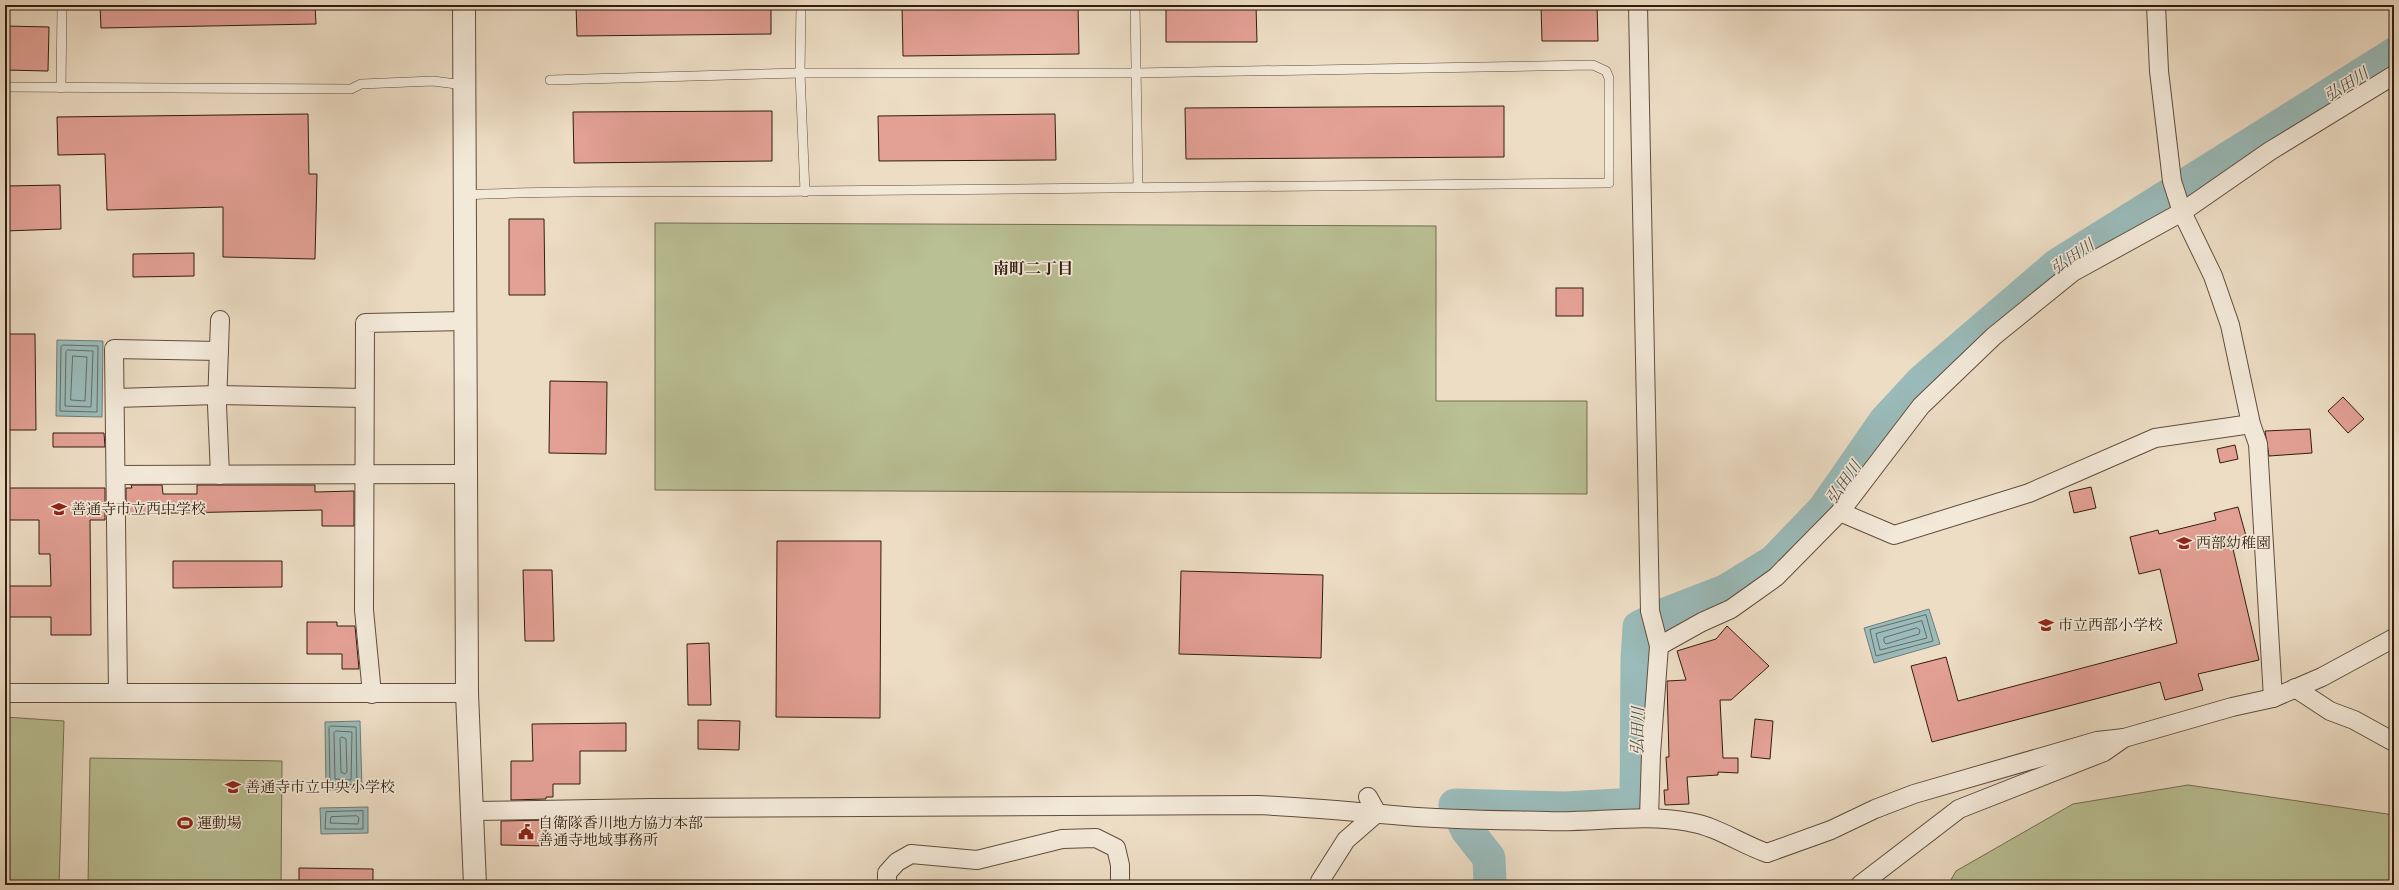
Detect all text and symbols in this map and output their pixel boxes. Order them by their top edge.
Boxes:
water label: 弘田川 [2321,63,2375,109]
water label: 弘田川 [2047,234,2101,281]
district label: 南町二丁目 [993,259,1073,282]
water label: 弘田川 [1822,456,1869,510]
school or university icon: 善通寺市立西中学校 [50,500,68,518]
place label: 善通寺市立西中学校 [71,500,206,521]
school or university icon: 西部幼稚園 [2175,534,2193,552]
place label: 西部幼稚園 [2196,534,2271,555]
school or university icon: 市立西部小学校 [2037,616,2055,634]
place label: 市立西部小学校 [2058,616,2163,637]
water label: 弘田川 [1628,705,1651,755]
school or university icon: 善通寺市立中央小学校 [224,778,242,796]
place label: 善通寺市立中央小学校 [245,778,395,799]
sports icon: 運動場 [176,814,194,832]
place label: 運動場 [197,814,242,835]
place label: 自衛隊香川地方協力本部 善通寺地域事務所 [538,814,703,852]
public building icon: 自衛隊香川地方協力本部 善通寺地域事務所 [517,823,535,841]

